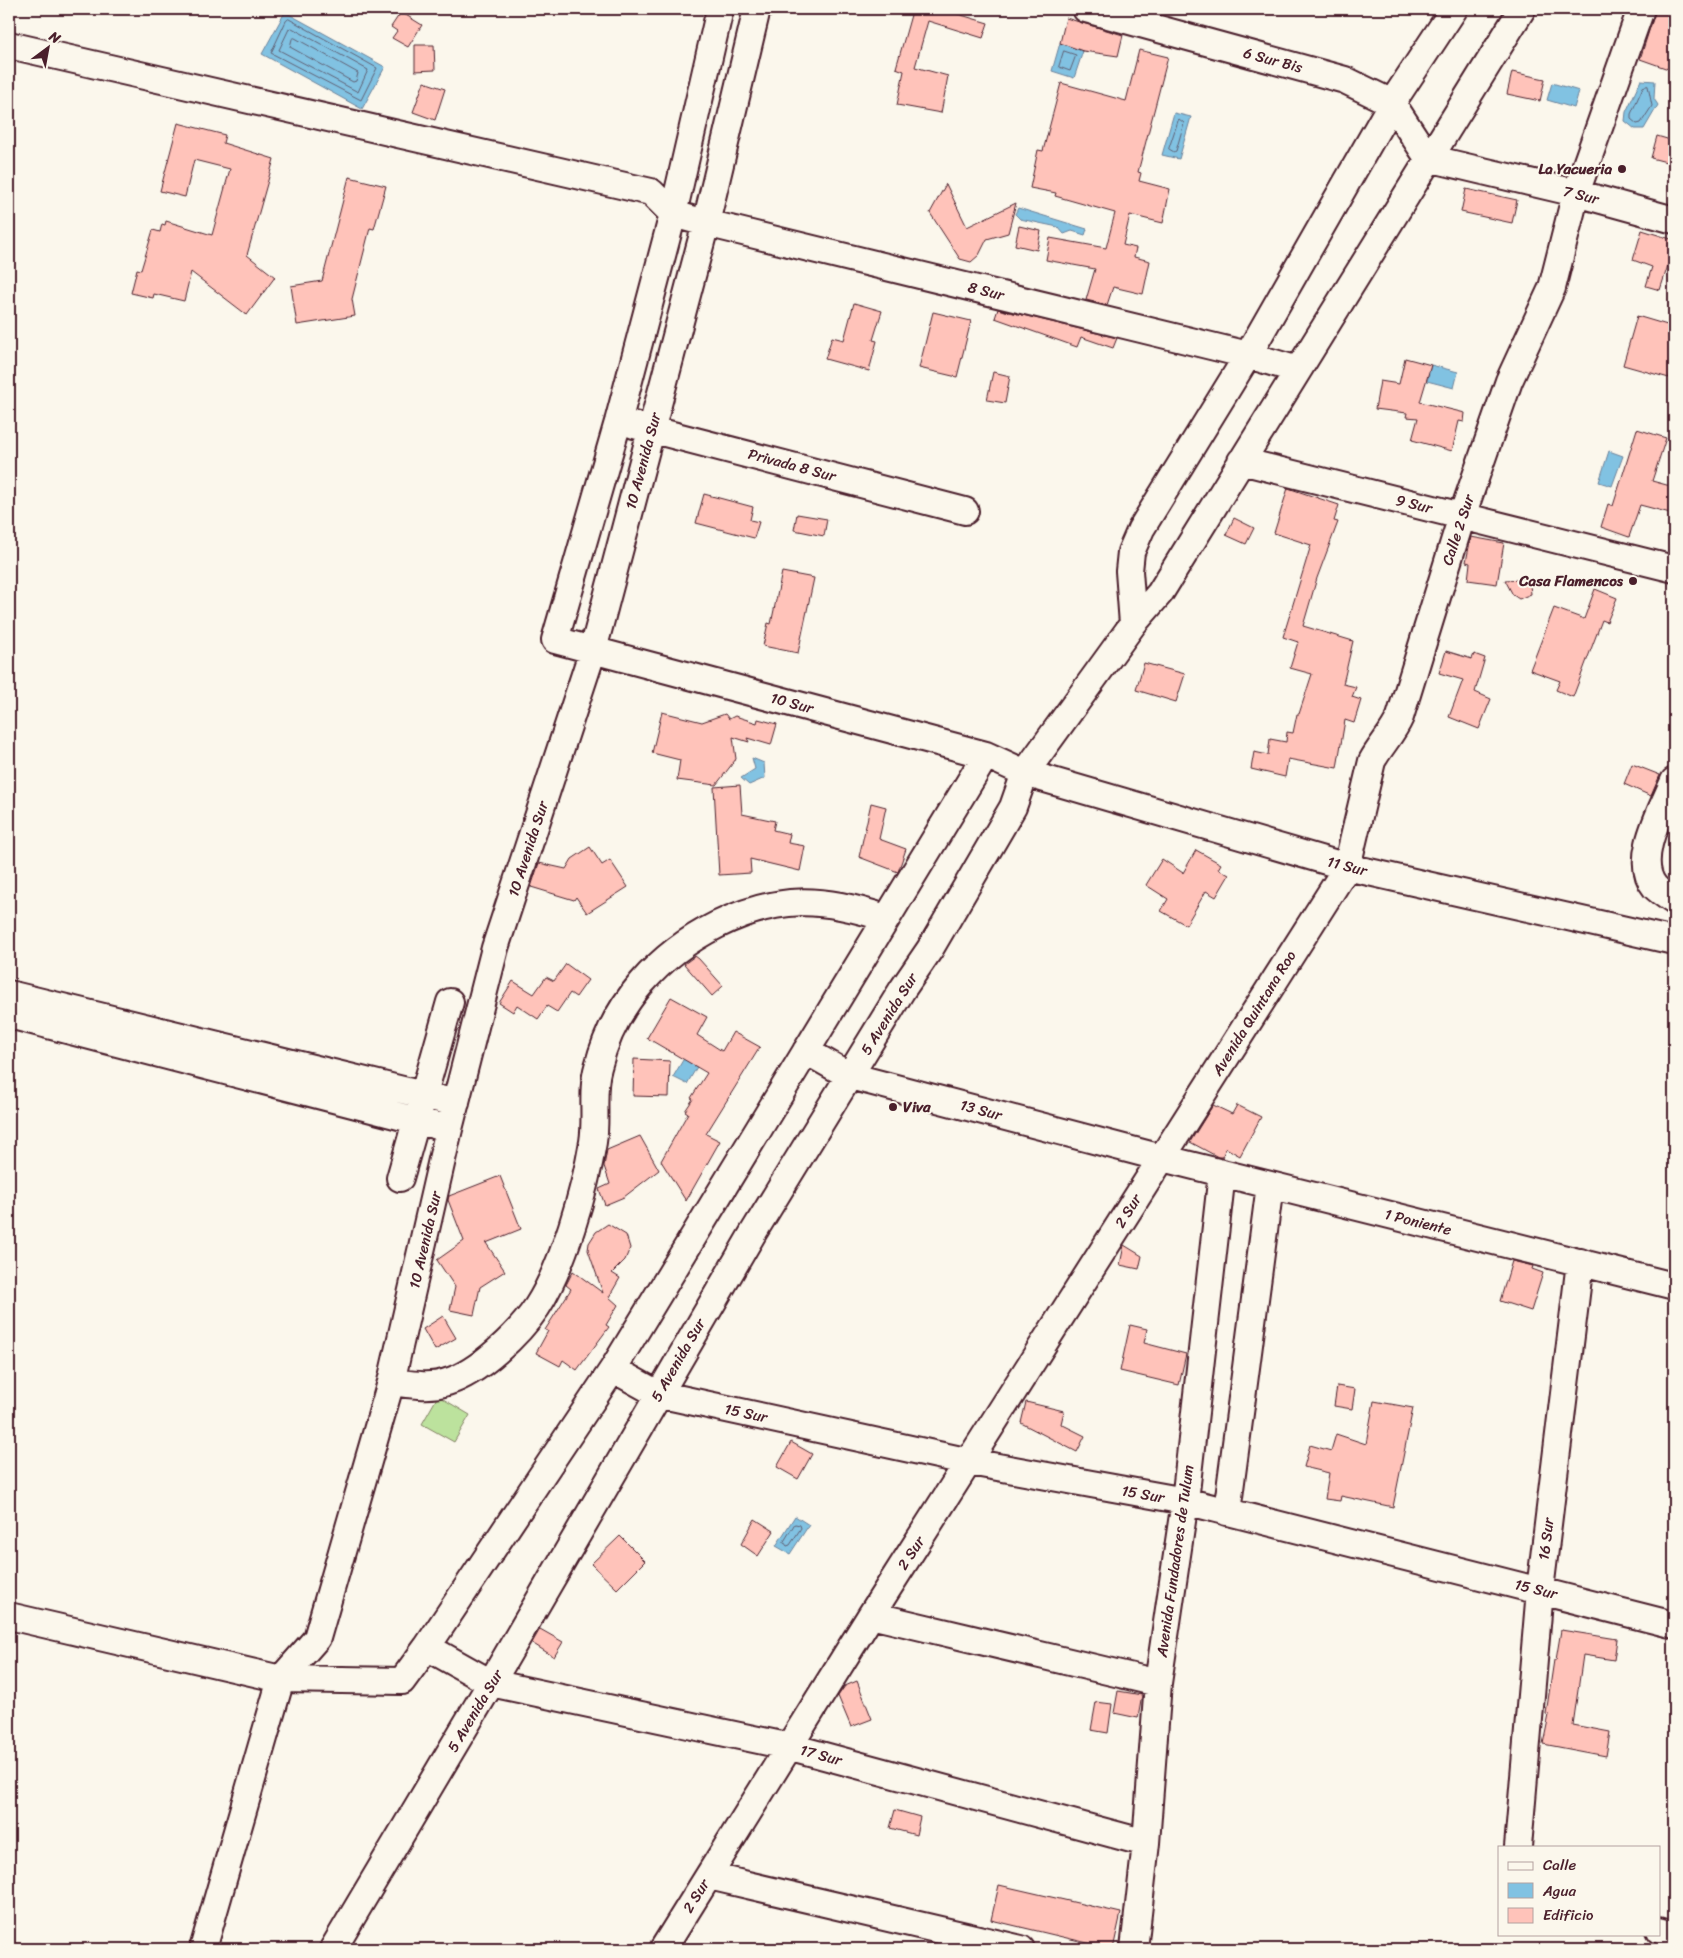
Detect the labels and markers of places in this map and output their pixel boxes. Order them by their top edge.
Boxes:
place label: La Yacueria [1538,156,1612,182]
marker: La Yacueria [1616,163,1628,175]
place label: Casa Flamencos [1518,568,1624,594]
marker: Casa Flamencos [1627,575,1639,587]
place label: Viva [903,1094,931,1120]
marker: Viva [887,1101,899,1113]

